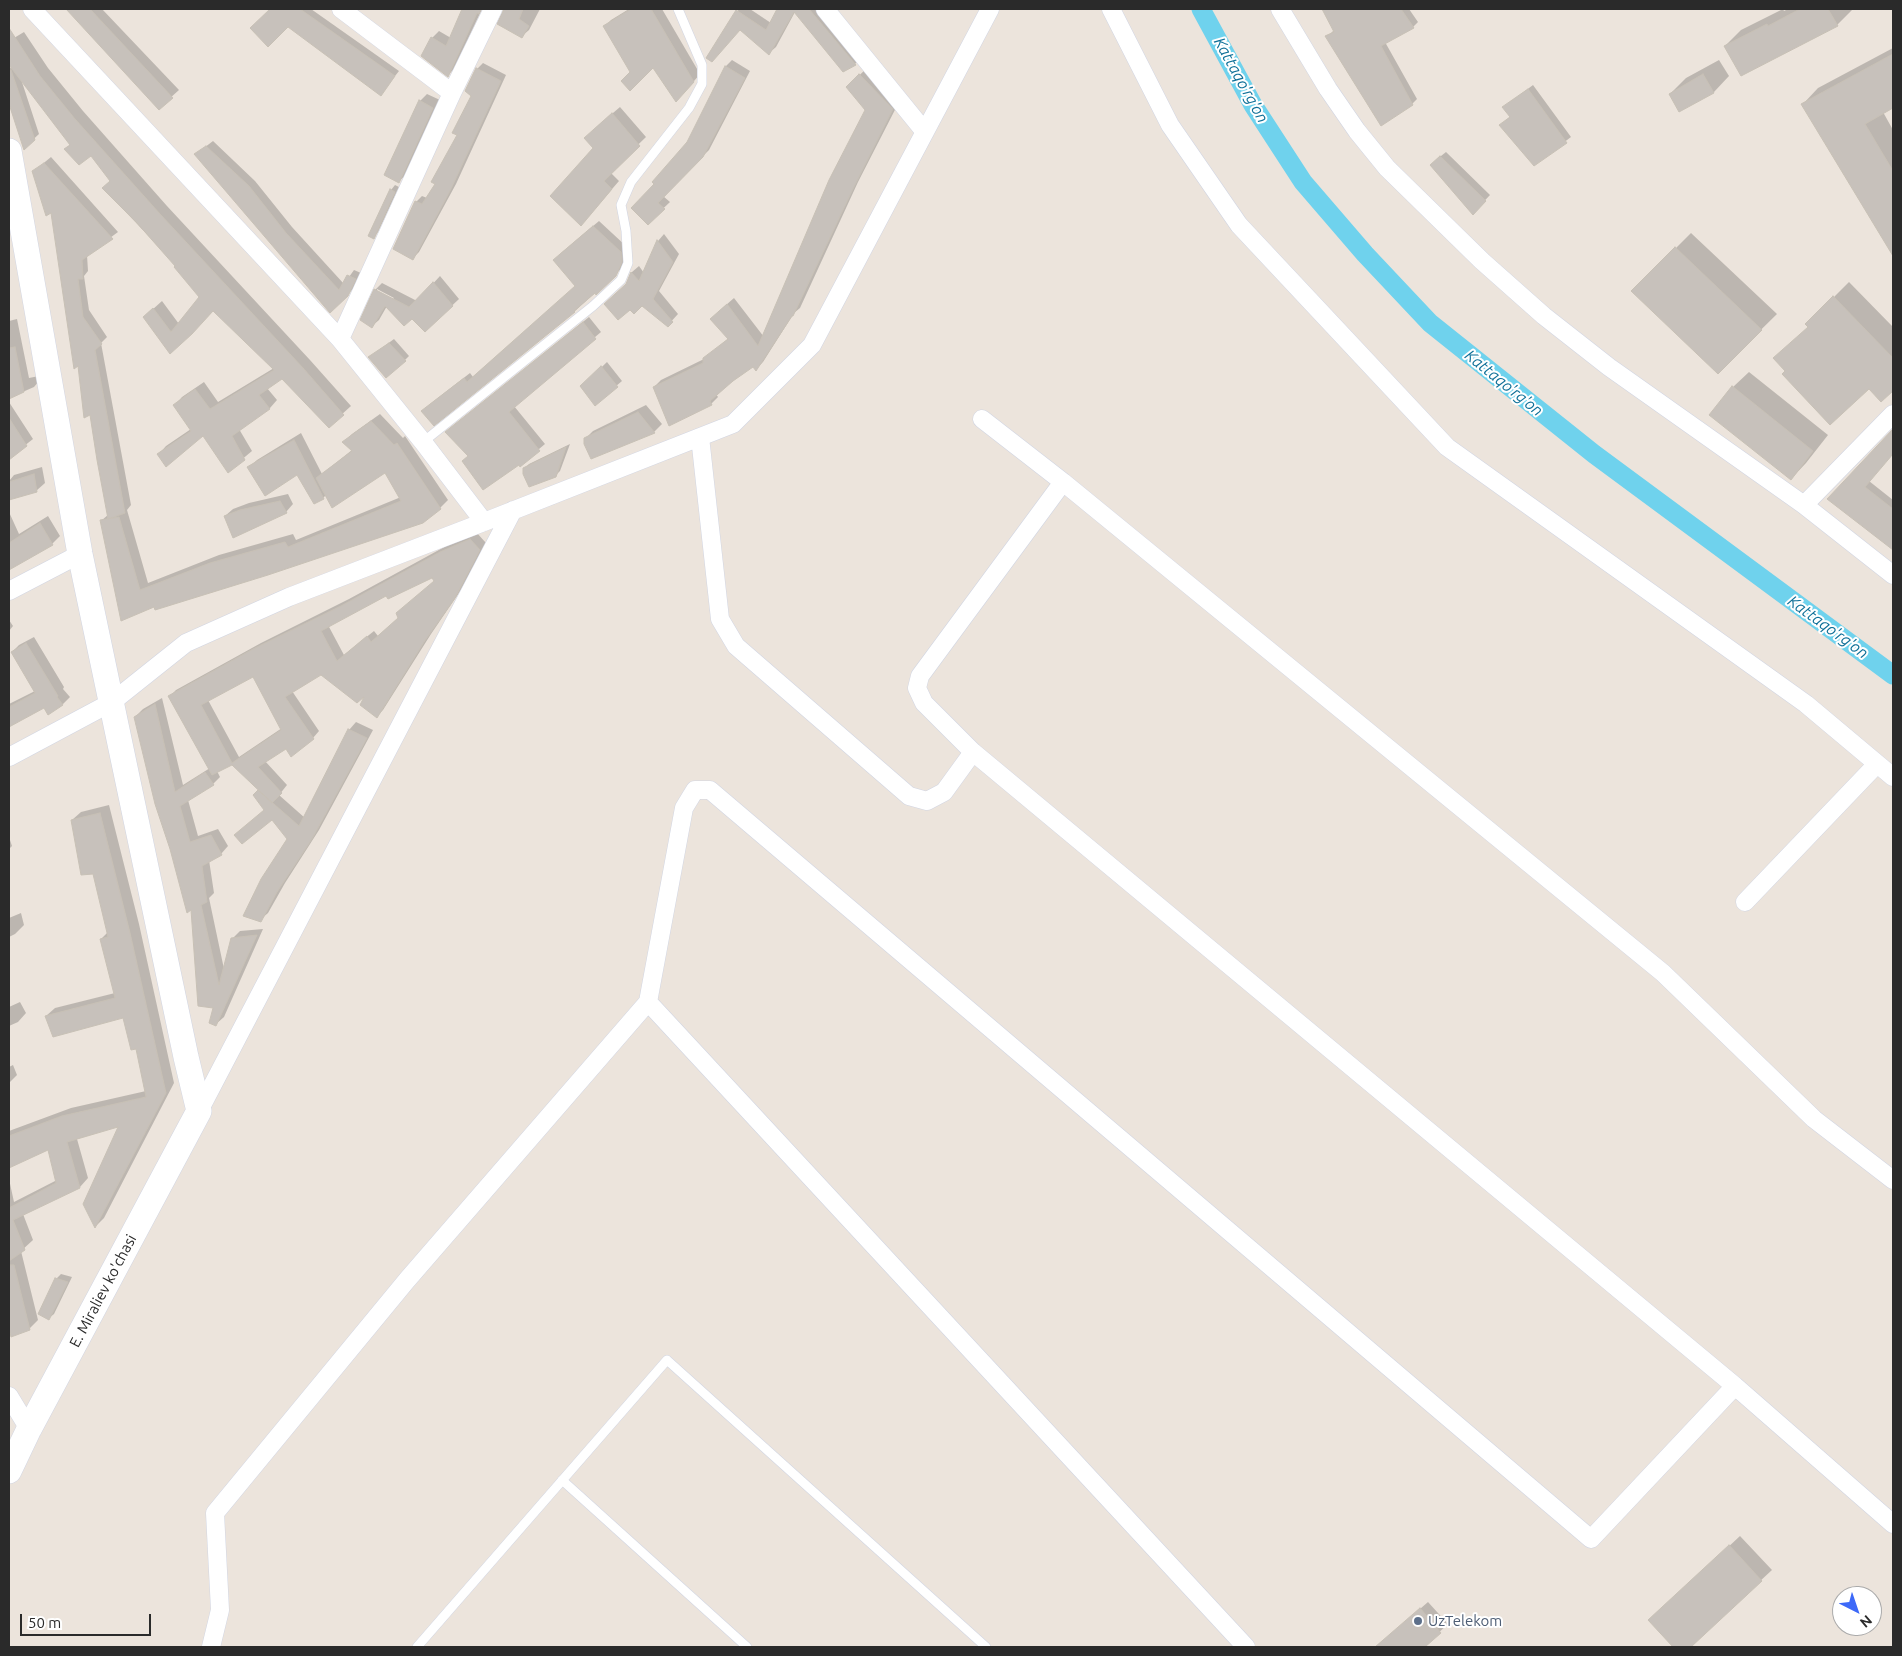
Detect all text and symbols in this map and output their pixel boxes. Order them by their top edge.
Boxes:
water label: Kattaqo'rg'on [1210,34,1272,126]
water label: Kattaqo'rg'on [1461,346,1547,420]
water label: Kattaqo'rg'on [1784,591,1872,663]
street label: E. Miraliev ko'chasi [66,1232,140,1350]
north arrow [1832,1586,1882,1636]
scale bar [22,1604,154,1636]
place label: UzTelekom [1428,1612,1502,1630]
text: N [1857,1612,1875,1631]
text: 50 m [28,1614,61,1631]
marker: UzTelekom [1412,1615,1424,1627]

